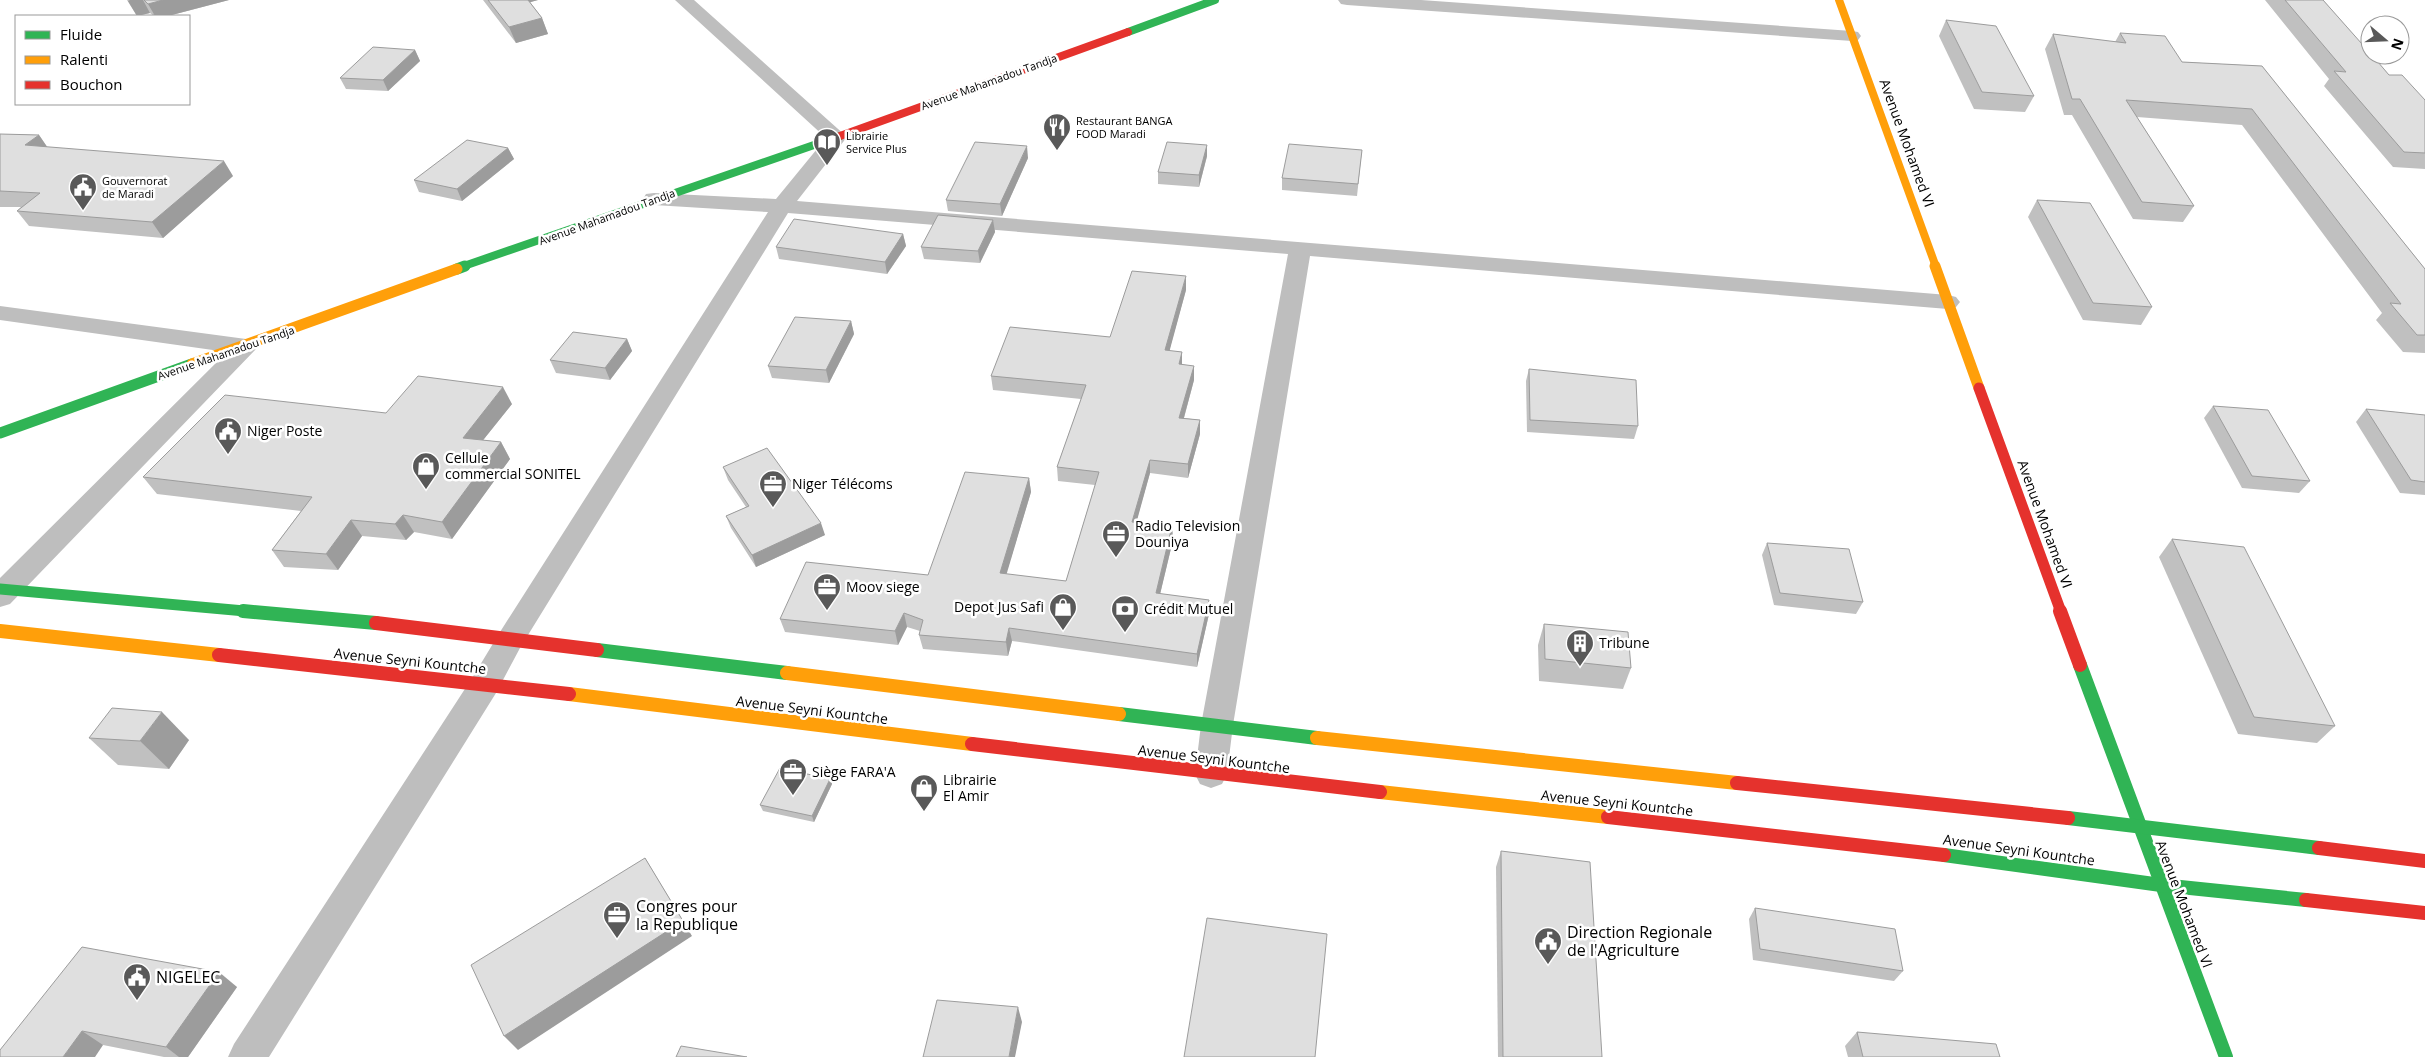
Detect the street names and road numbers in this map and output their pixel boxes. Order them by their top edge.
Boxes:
street label: Avenue Mahamadou Tandja [919,50,1059,113]
street label: Avenue Mohamed VI [1875,76,1939,210]
street label: Avenue Mahamadou Tandja [537,185,677,248]
street label: Avenue Mahamadou Tandja [155,322,296,383]
street label: Avenue Mohamed VI [2013,457,2077,591]
street label: Avenue Seyni Kountche [333,643,487,678]
street label: Avenue Seyni Kountche [735,691,889,728]
street label: Avenue Seyni Kountche [1137,740,1291,777]
street label: Avenue Seyni Kountche [1540,785,1694,820]
street label: Avenue Seyni Kountche [1942,829,2096,870]
street label: Avenue Mohamed VI [2151,837,2218,970]

